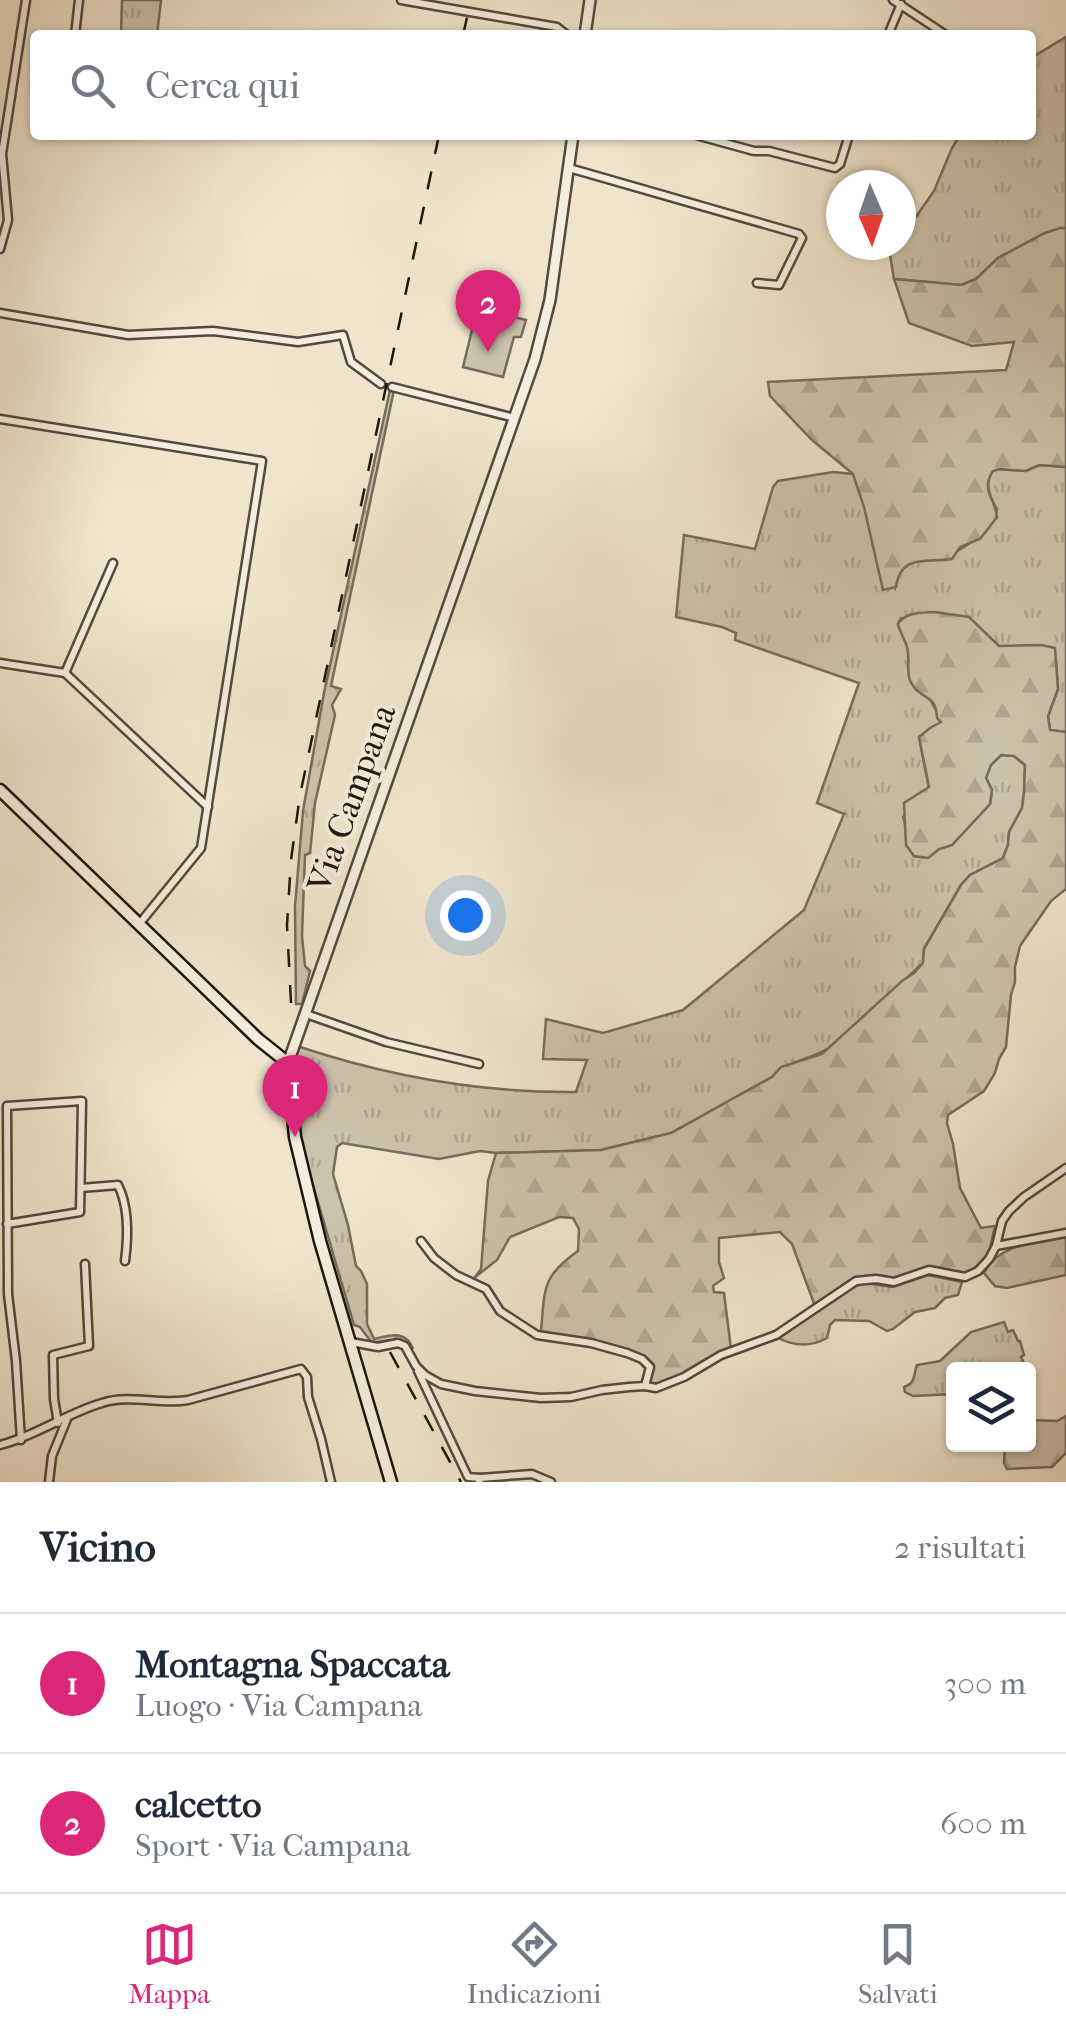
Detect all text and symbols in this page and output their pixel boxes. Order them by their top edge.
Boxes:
search box [30,30,1036,140]
icon: search [65,58,120,113]
text: Cerca qui [145,63,300,108]
north arrow [826,170,916,260]
pin: 2 [456,270,520,352]
street label: Via Campana [298,698,405,899]
your location [440,890,491,941]
pin: 1 [262,1054,328,1137]
map controls [946,1362,1036,1452]
button: layers [946,1362,1036,1452]
text: Vicino [40,1523,156,1572]
text: 2 risultati [894,1529,1026,1566]
text: Montagna Spaccata [135,1642,450,1687]
text: 1 [67,1665,78,1702]
text: 300 m [944,1665,1026,1702]
text: Luogo · Via Campana [135,1687,422,1724]
text: calcetto [135,1782,262,1827]
text: 2 [64,1805,81,1842]
text: 600 m [940,1805,1026,1842]
text: Sport · Via Campana [135,1827,411,1864]
tab: Mappa [128,1917,210,2010]
tab: Indicazioni [467,1917,601,2010]
tab: Salvati [858,1917,938,2010]

